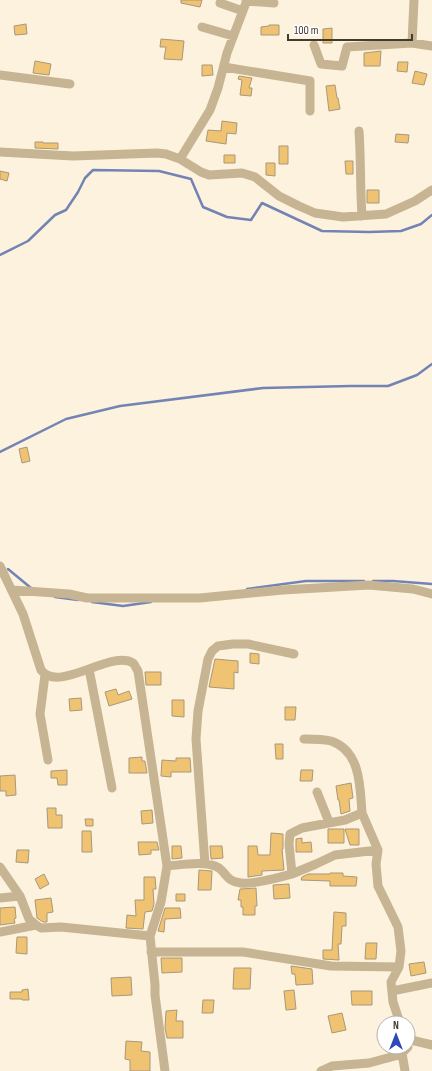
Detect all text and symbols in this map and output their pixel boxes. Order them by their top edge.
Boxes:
scale bar [288,16,412,42]
text: 100 m [294,23,319,38]
north arrow [376,1015,416,1055]
text: N [393,1019,399,1032]

